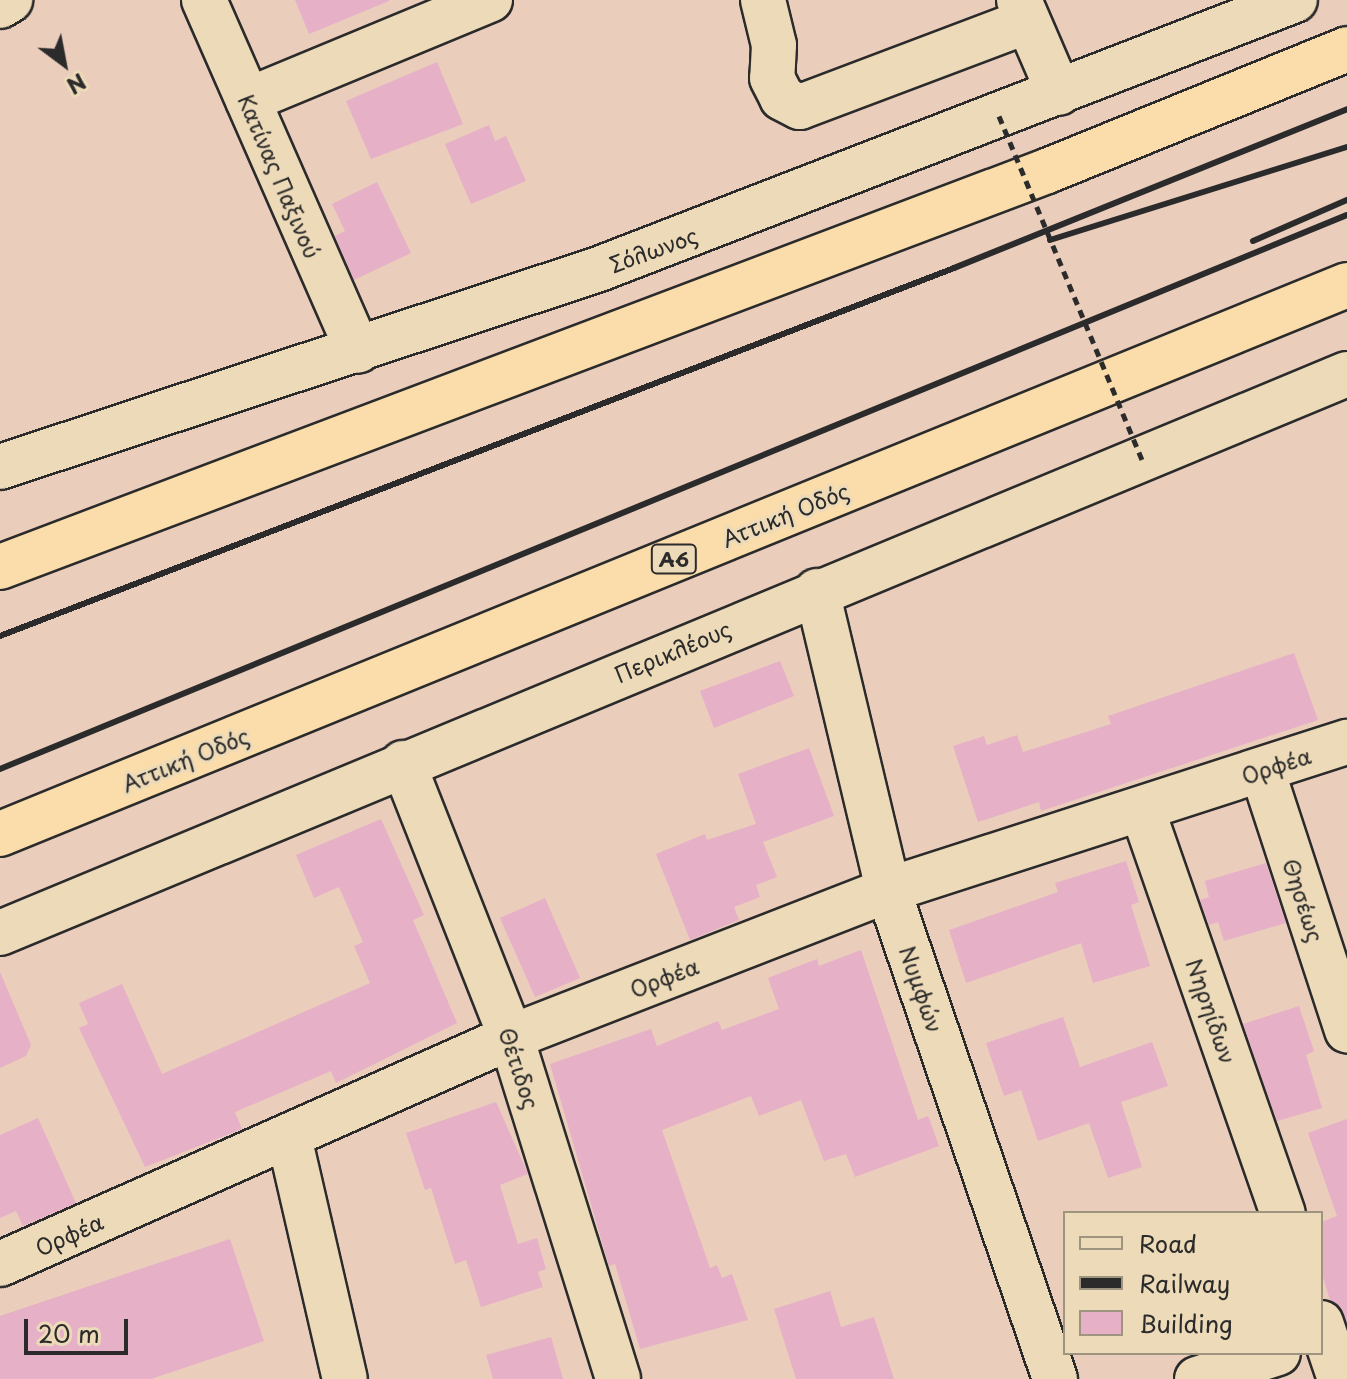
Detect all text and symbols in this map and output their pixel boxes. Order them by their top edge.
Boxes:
north arrow [24,24,104,104]
text: N [61,66,93,103]
street label: Κατίνας Παξινού [233,90,327,262]
street label: Σόλωνος [605,221,701,277]
street label: Αττική Οδός [717,476,853,552]
road number: Α6 [650,543,698,575]
street label: Περικλέους [610,615,734,687]
street label: Αττική Οδός [117,721,253,797]
street label: Ορφέα [1238,741,1314,789]
street label: Θησέως [1278,855,1330,945]
street label: Νυμφών [895,942,949,1036]
street label: Ορφέα [626,952,702,1002]
street label: Νηρηίδων [1182,955,1242,1067]
street label: Θέτιδος [494,1024,546,1112]
street label: Ορφέα [31,1207,107,1261]
legend [1063,1211,1323,1355]
text: Road [1139,1225,1197,1261]
text: Railway [1139,1265,1230,1301]
scale bar [28,1303,132,1353]
text: Building [1139,1305,1233,1341]
text: 20 m [38,1315,100,1351]

